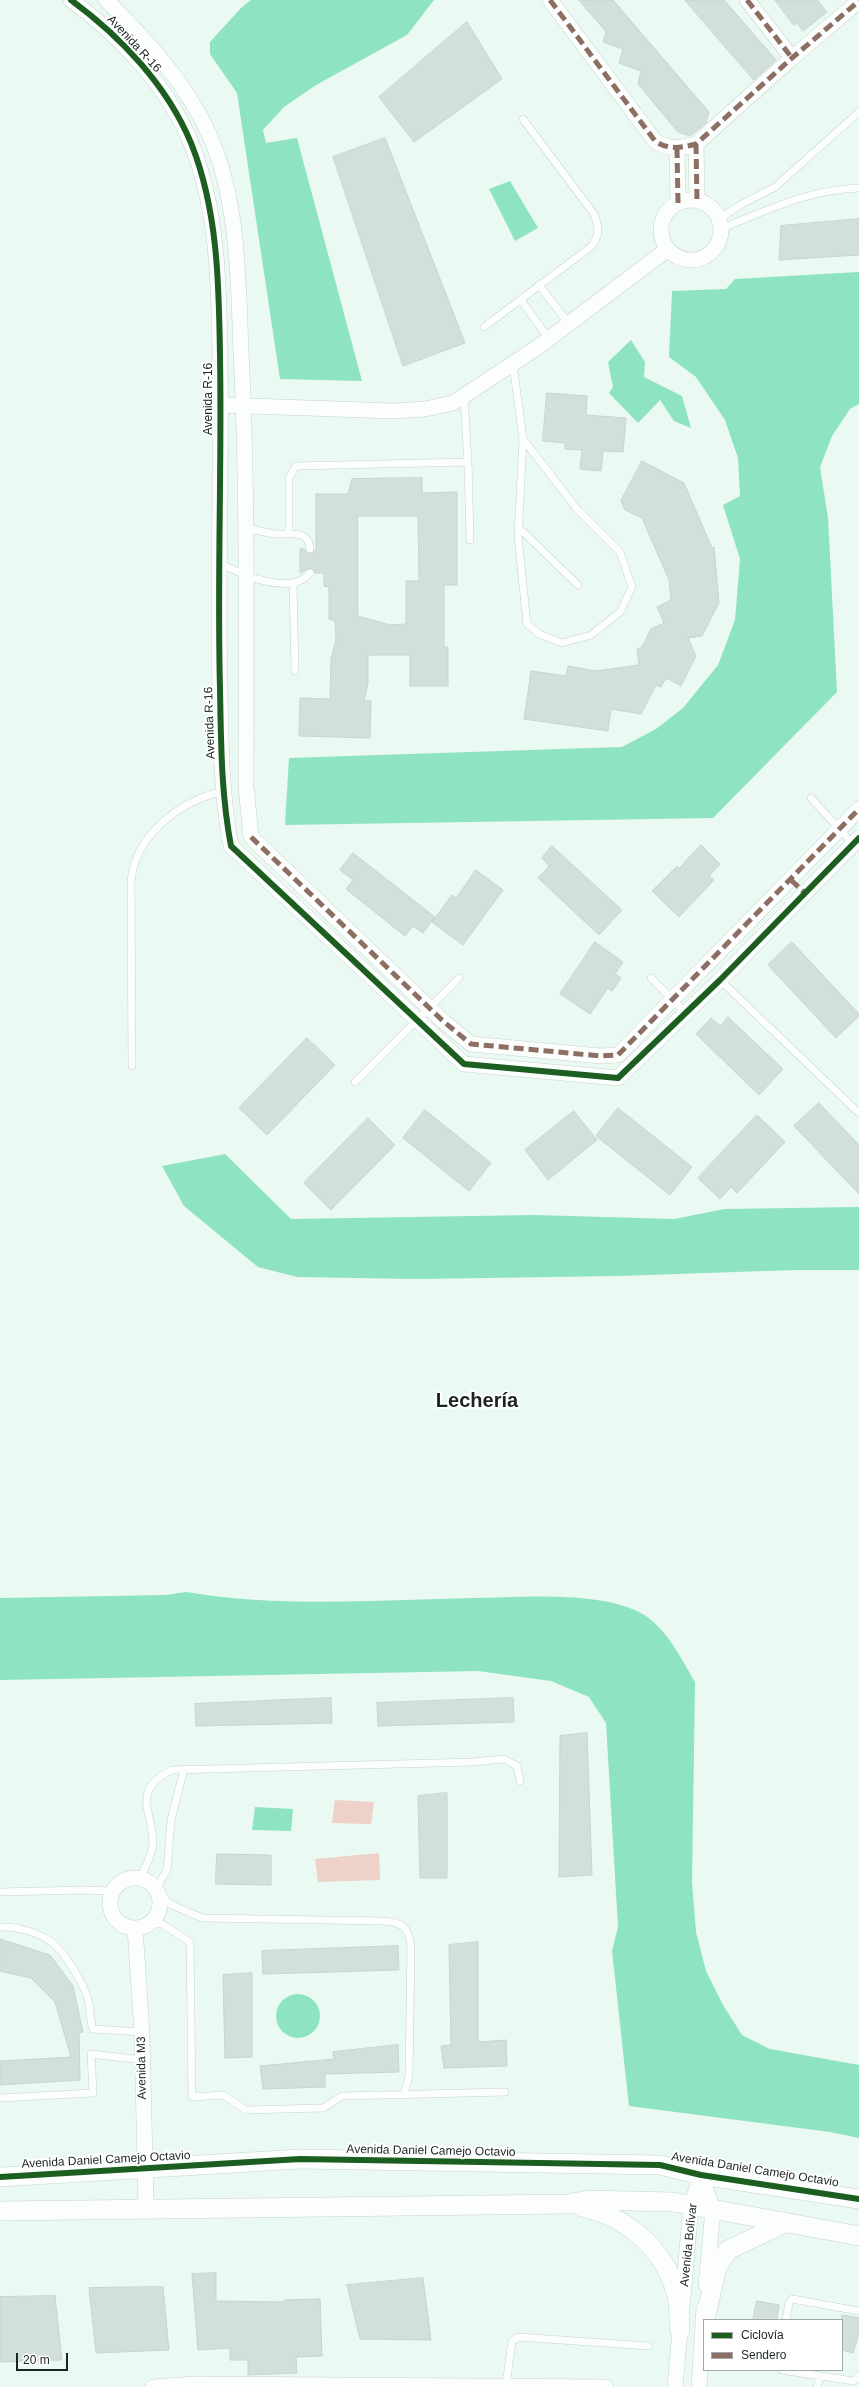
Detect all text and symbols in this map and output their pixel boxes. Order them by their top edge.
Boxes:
street label: Avenida R-16 [104,13,164,75]
street label: Avenida R-16 [202,363,216,435]
street label: Avenida R-16 [202,687,218,759]
district label: Lechería [436,1389,518,1413]
street label: Avenida M3 [134,2036,150,2100]
street label: Avenida Daniel Camejo Octavio [346,2142,516,2160]
street label: Avenida Daniel Camejo Octavio [21,2148,191,2172]
street label: Avenida Daniel Camejo Octavio [670,2150,840,2190]
street label: Avenida Bolívar [677,2203,701,2287]
legend [703,2319,843,2371]
text: Ciclovía [741,2328,784,2342]
scale bar [18,2345,70,2371]
text: Sendero [741,2348,786,2362]
text: 20 m [23,2353,50,2367]

